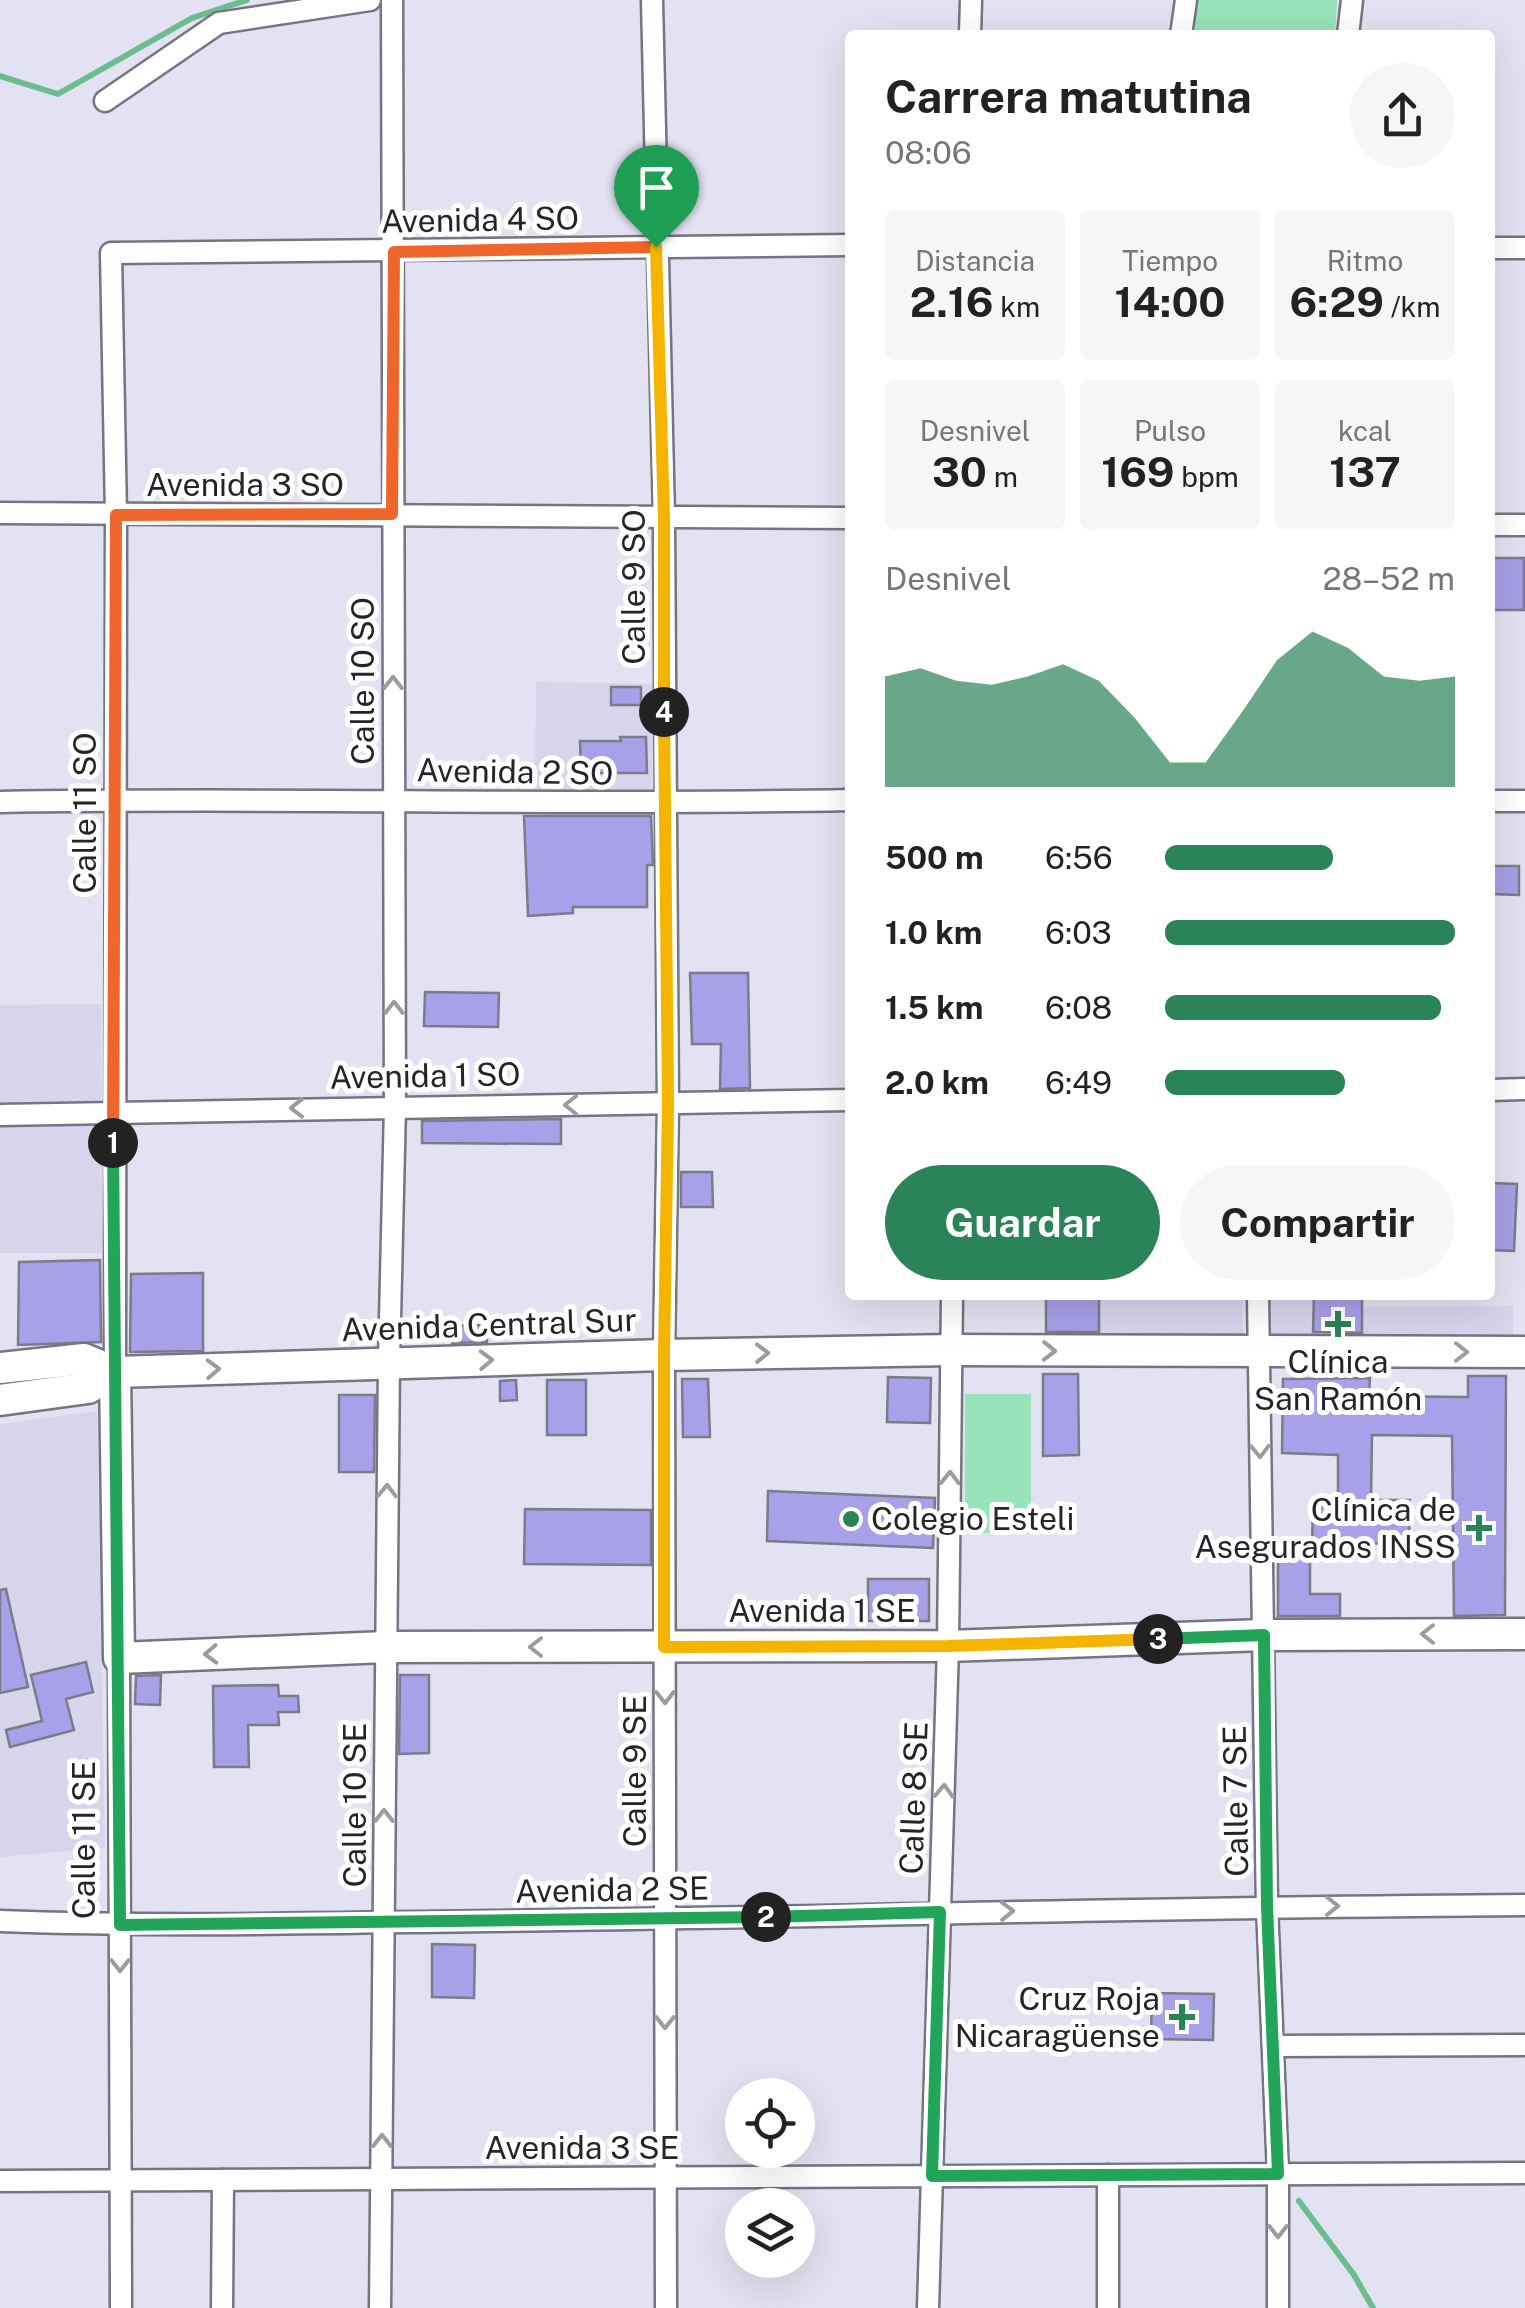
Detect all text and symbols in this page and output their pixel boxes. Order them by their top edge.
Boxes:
button: share [1350,63,1455,168]
text: Carrera matutina [885,70,1252,123]
text: 08:06 [885,134,972,171]
pin [614,145,699,248]
icon: arrive [629,160,684,215]
street label: Avenida 4 SO [381,199,579,240]
text: Distancia [915,244,1035,277]
text: Tiempo [1122,244,1218,277]
text: Ritmo [1327,244,1403,277]
text: 2.16 [910,277,993,326]
text: 14:00 [1115,277,1225,326]
text: 6:29 [1290,277,1384,326]
text: km [993,290,1040,323]
text: /km [1384,290,1440,323]
text: Desnivel [920,414,1030,447]
text: Pulso [1134,414,1206,447]
text: kcal [1338,414,1392,447]
text: 30 [932,447,987,496]
text: 169 [1101,447,1174,496]
text: 137 [1329,447,1401,496]
text: m [987,460,1018,493]
text: bpm [1174,460,1239,493]
street label: Avenida 3 SO [146,466,344,503]
street label: Calle 9 SO [615,509,652,665]
text: Desnivel [885,560,1011,597]
text: 28–52 m [1322,560,1455,597]
street label: Calle 10 SO [344,597,381,765]
one-way arrow [382,675,404,690]
pin: 4 [639,687,689,737]
text: 4 [655,695,673,728]
street label: Calle 11 SO [66,732,103,894]
street label: Avenida 2 SO [416,751,614,792]
text: 500 m [885,839,984,876]
text: 6:56 [1045,839,1113,876]
text: 1.0 km [885,914,982,951]
text: 6:03 [1045,914,1112,951]
text: 1.5 km [885,989,983,1026]
text: 6:08 [1045,989,1112,1026]
one-way arrow [383,1000,405,1016]
street label: Avenida 1 SO [329,1055,521,1096]
text: 2.0 km [885,1064,989,1101]
text: 6:49 [1045,1064,1112,1101]
one-way arrow [562,1094,578,1116]
one-way arrow [289,1098,305,1119]
pin: 1 [88,1118,138,1168]
text: 1 [107,1126,119,1159]
button: Guardar [885,1165,1160,1280]
button: Compartir [1180,1165,1455,1280]
street label: Avenida Central Sur [340,1301,637,1348]
marker: Clínica San Ramón [1325,1311,1351,1337]
one-way arrow [1042,1340,1057,1362]
one-way arrow [1453,1342,1469,1363]
one-way arrow [754,1343,770,1364]
place label: Clínica San Ramón [1254,1343,1422,1417]
one-way arrow [479,1349,495,1370]
one-way arrow [205,1358,221,1379]
one-way arrow [1249,1444,1271,1459]
one-way arrow [939,1470,961,1486]
one-way arrow [377,1482,398,1498]
place label: Clínica de Asegurados INSS [1194,1491,1456,1565]
place label: Colegio Esteli [871,1500,1074,1537]
marker: Colegio Esteli [840,1508,862,1530]
marker: Clínica de Asegurados INSS [1466,1515,1492,1541]
street label: Avenida 1 SE [728,1592,916,1629]
pin: 3 [1133,1614,1183,1664]
text: 3 [1149,1622,1167,1655]
one-way arrow [1419,1623,1434,1645]
one-way arrow [527,1636,542,1658]
one-way arrow [203,1643,219,1664]
one-way arrow [654,1690,676,1706]
street label: Calle 9 SE [616,1695,653,1847]
street label: Calle 8 SE [892,1721,935,1875]
street label: Calle 10 SE [336,1723,373,1887]
street label: Calle 7 SE [1216,1725,1255,1877]
street label: Calle 11 SE [65,1761,102,1919]
one-way arrow [933,1782,954,1798]
one-way arrow [374,1807,395,1823]
street label: Avenida 2 SE [515,1869,709,1910]
pin: 2 [741,1892,791,1942]
one-way arrow [1326,1895,1341,1917]
text: 2 [757,1900,775,1933]
one-way arrow [1000,1900,1016,1922]
one-way arrow [109,1958,131,1974]
place label: Cruz Roja Nicaragüense [955,1980,1160,2054]
marker: Cruz Roja Nicaragüense [1169,2004,1195,2030]
one-way arrow [654,2016,676,2031]
map controls [725,2078,815,2278]
button: locate [725,2078,815,2168]
street label: Avenida 3 SE [485,2129,679,2166]
one-way arrow [371,2132,392,2148]
button: layers [725,2188,815,2278]
one-way arrow [1267,2224,1289,2239]

